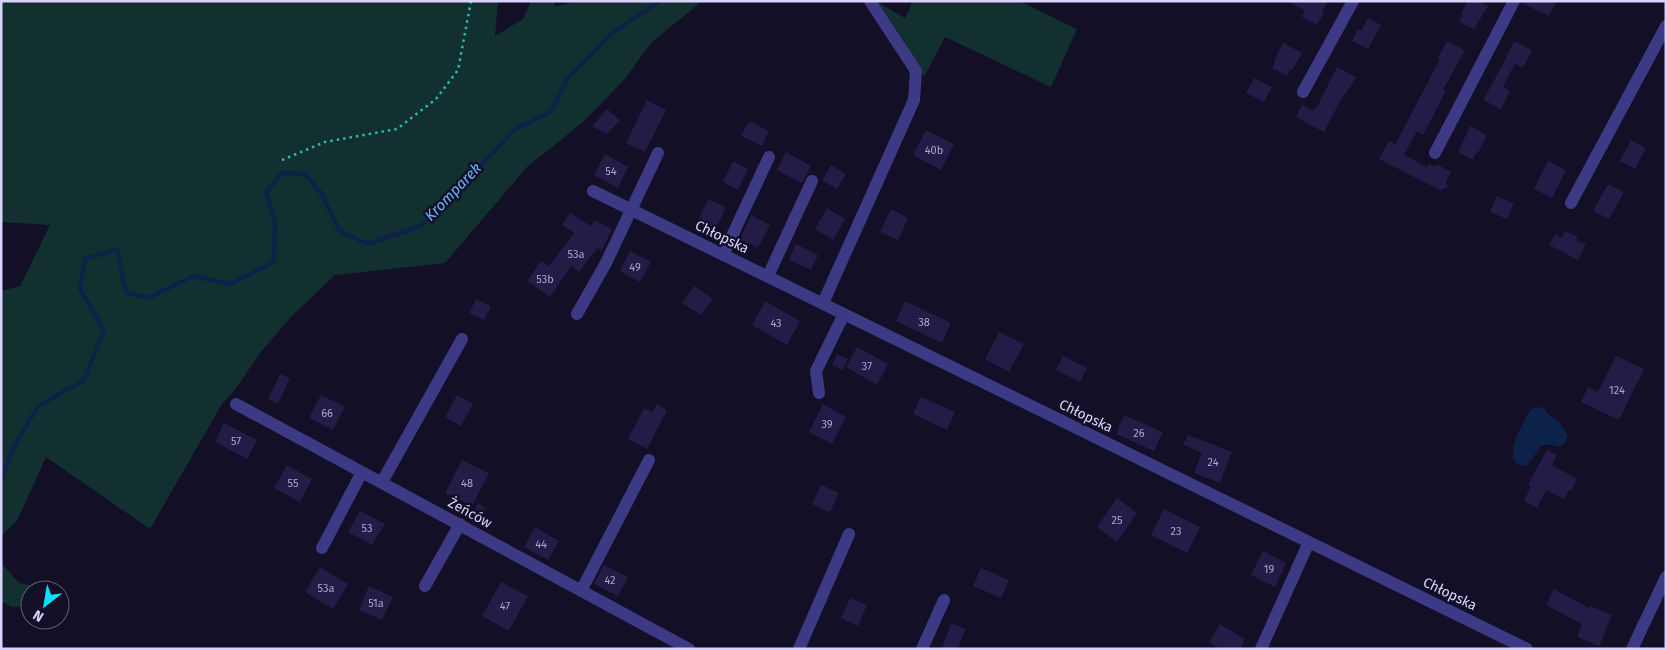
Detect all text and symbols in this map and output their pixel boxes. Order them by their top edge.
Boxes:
house number: 40b [925,144,943,157]
water label: Kromparek [421,159,485,225]
house number: 54 [605,165,617,178]
street label: Chłopska [692,217,752,257]
house number: 53a [568,248,584,261]
house number: 49 [629,261,641,274]
house number: 53b [536,273,554,286]
house number: 38 [918,316,930,329]
house number: 43 [770,317,782,330]
house number: 37 [862,360,872,373]
house number: 124 [1609,384,1625,397]
street label: Chłopska [1056,396,1116,436]
house number: 66 [321,407,333,420]
house number: 39 [821,418,833,431]
house number: 26 [1133,427,1145,440]
house number: 57 [231,435,241,448]
house number: 24 [1208,456,1219,469]
house number: 55 [288,477,299,490]
house number: 48 [461,477,473,490]
street label: Żeńców [445,493,495,532]
house number: 25 [1112,514,1123,527]
house number: 53 [362,522,372,535]
house number: 23 [1171,525,1181,538]
house number: 44 [535,538,547,551]
house number: 19 [1264,563,1274,576]
house number: 42 [604,574,616,587]
street label: Chłopska [1420,574,1480,614]
north arrow [20,580,70,630]
house number: 53a [318,582,334,595]
house number: 51a [368,597,384,610]
house number: 47 [500,600,510,613]
text: N [30,606,47,625]

